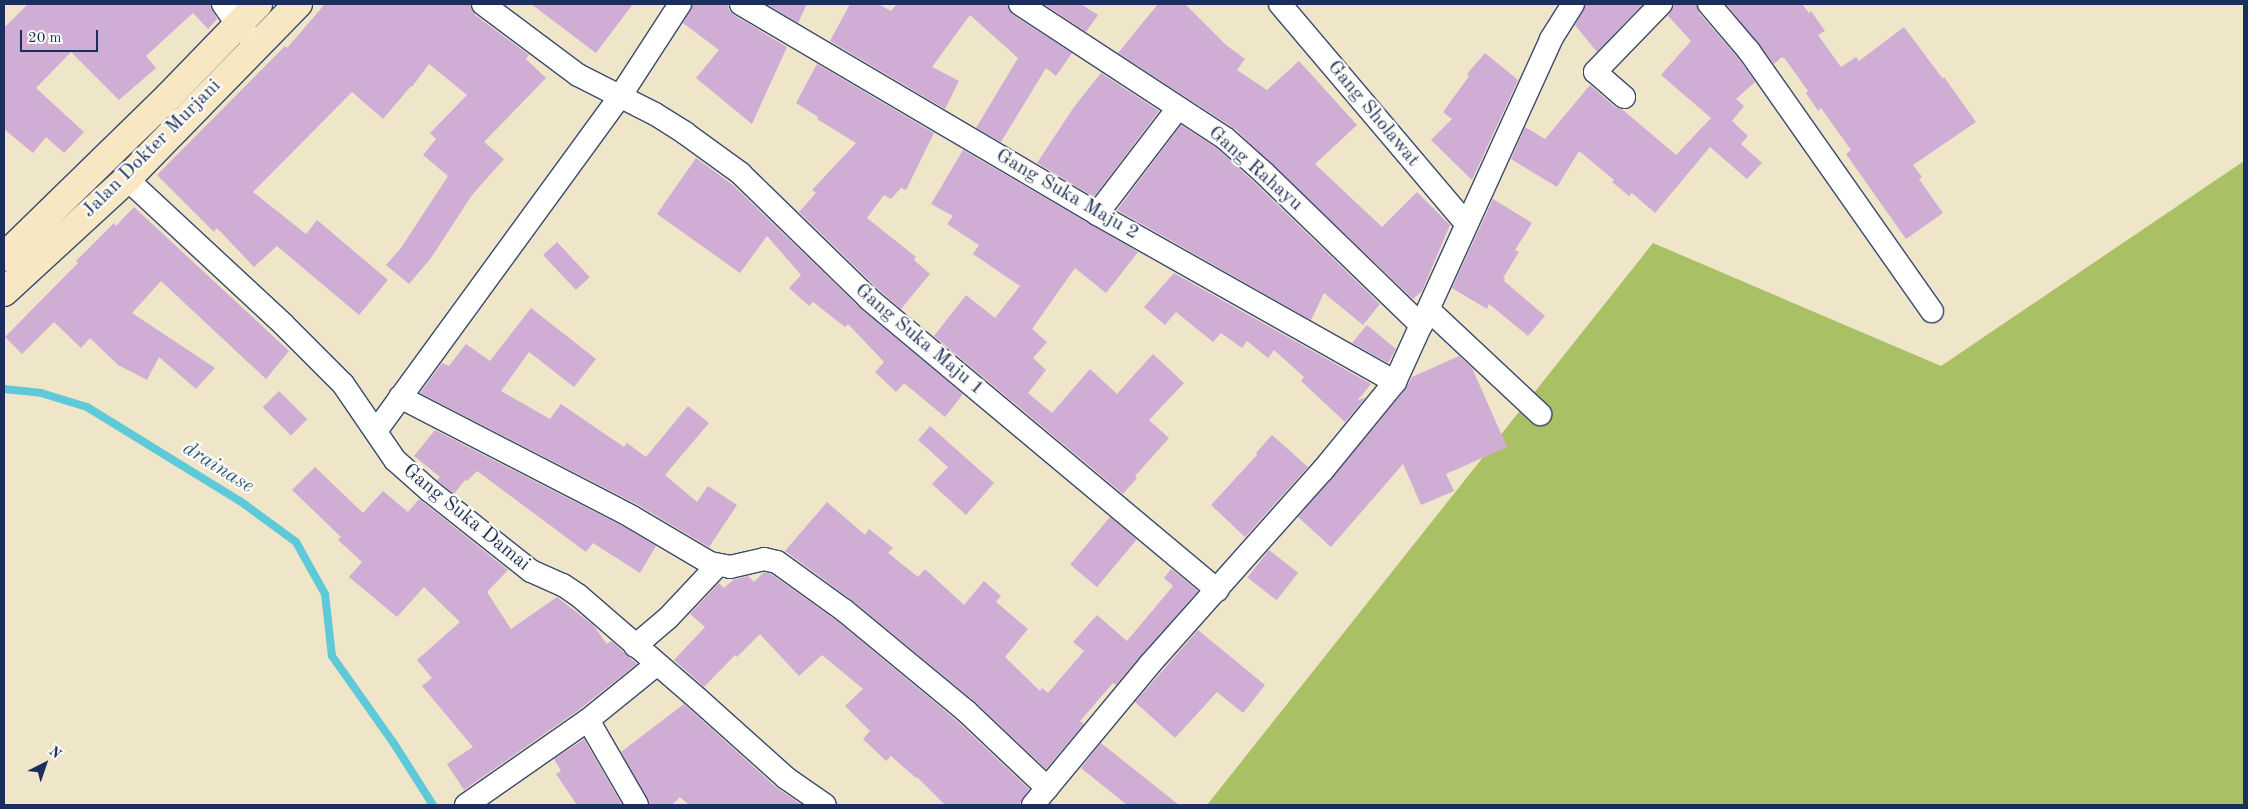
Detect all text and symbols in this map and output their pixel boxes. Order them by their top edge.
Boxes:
scale bar [22,20,100,52]
text: 20 m [28,31,62,46]
street label: Gang Sholawat [1322,56,1424,172]
street label: Jalan Dokter Murjani [78,75,226,223]
street label: Gang Rahayu [1203,121,1307,217]
street label: Gang Suka Maju 2 [991,144,1143,246]
street label: Gang Suka Maju 1 [849,279,989,401]
water label: drainase [178,436,258,500]
street label: Gang Suka Damai [397,459,535,577]
north arrow [20,739,70,789]
text: N [46,744,63,761]

